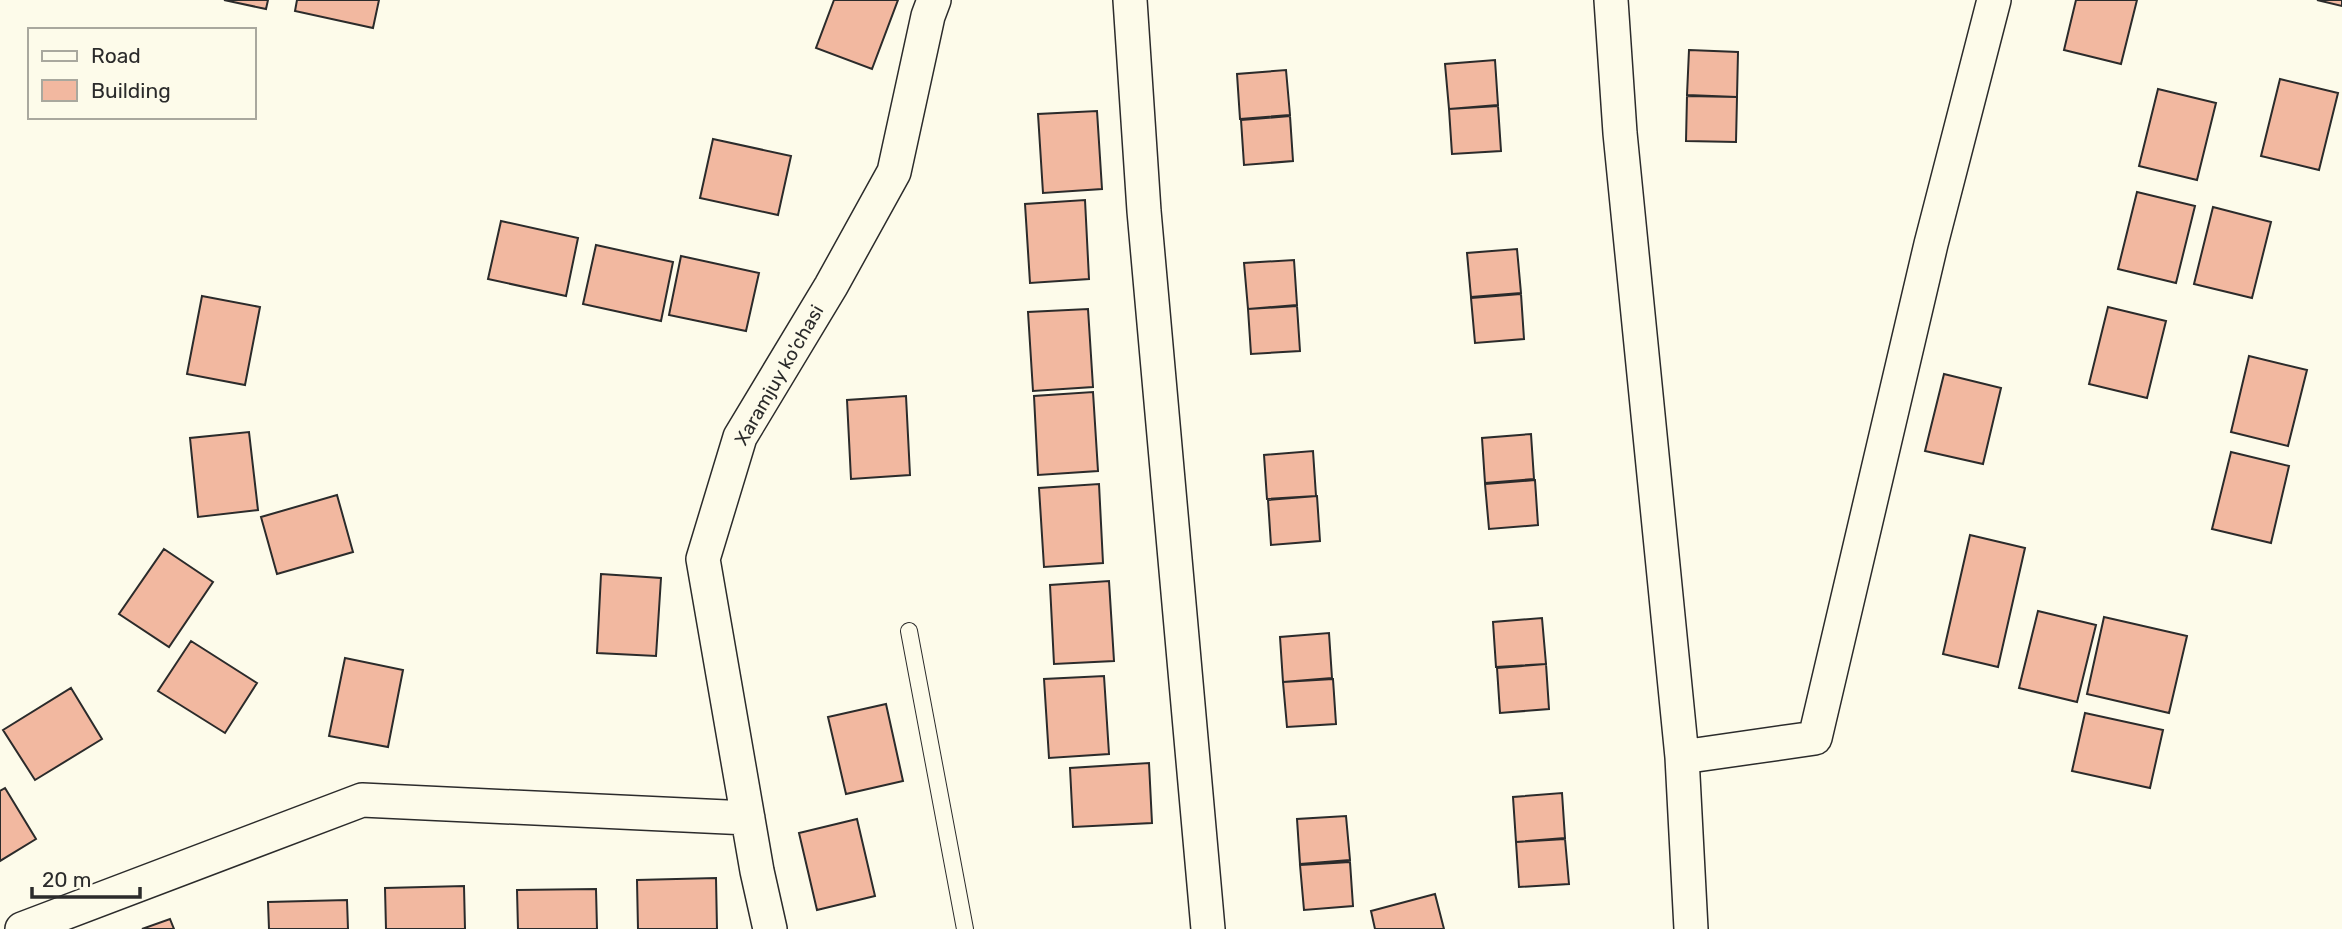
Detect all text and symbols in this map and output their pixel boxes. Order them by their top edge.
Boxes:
legend [28,28,256,119]
text: Road [91,43,141,68]
text: Building [91,78,171,103]
street label: Xaramjuy ko'chasi [730,301,828,449]
scale bar [32,856,140,900]
text: 20 m [42,867,91,892]

